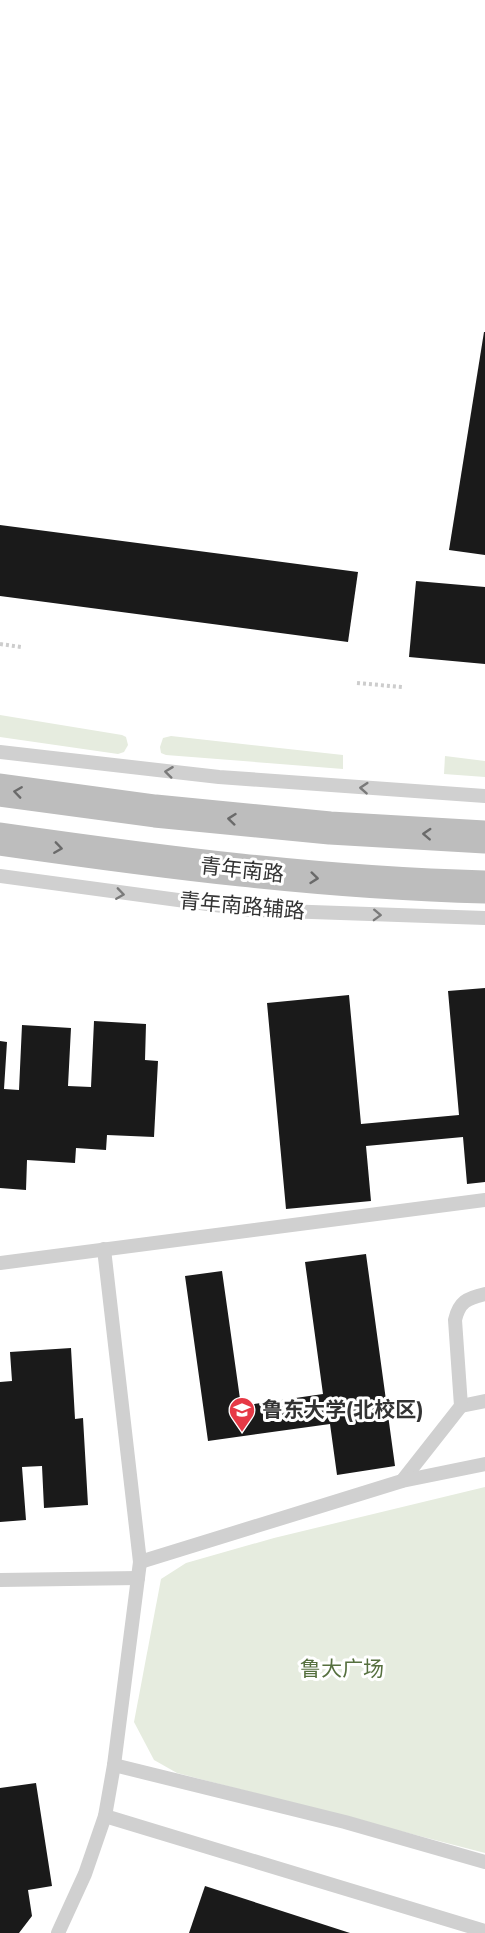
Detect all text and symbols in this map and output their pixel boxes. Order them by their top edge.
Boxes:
one-way arrow [165,766,174,778]
one-way arrow [359,781,368,794]
one-way arrow [13,787,22,799]
one-way arrow [228,813,237,826]
one-way arrow [422,827,431,840]
one-way arrow [53,841,63,853]
street label: 青年南路 [199,851,285,889]
one-way arrow [310,871,319,884]
street label: 青年南路辅路 [178,886,306,926]
one-way arrow [116,887,125,899]
one-way arrow [373,908,382,921]
school or university icon: 鲁东大学(北校区) [227,1395,257,1433]
place label: 鲁东大学(北校区) [262,1395,423,1425]
park label: 鲁大广场 [300,1654,384,1684]

